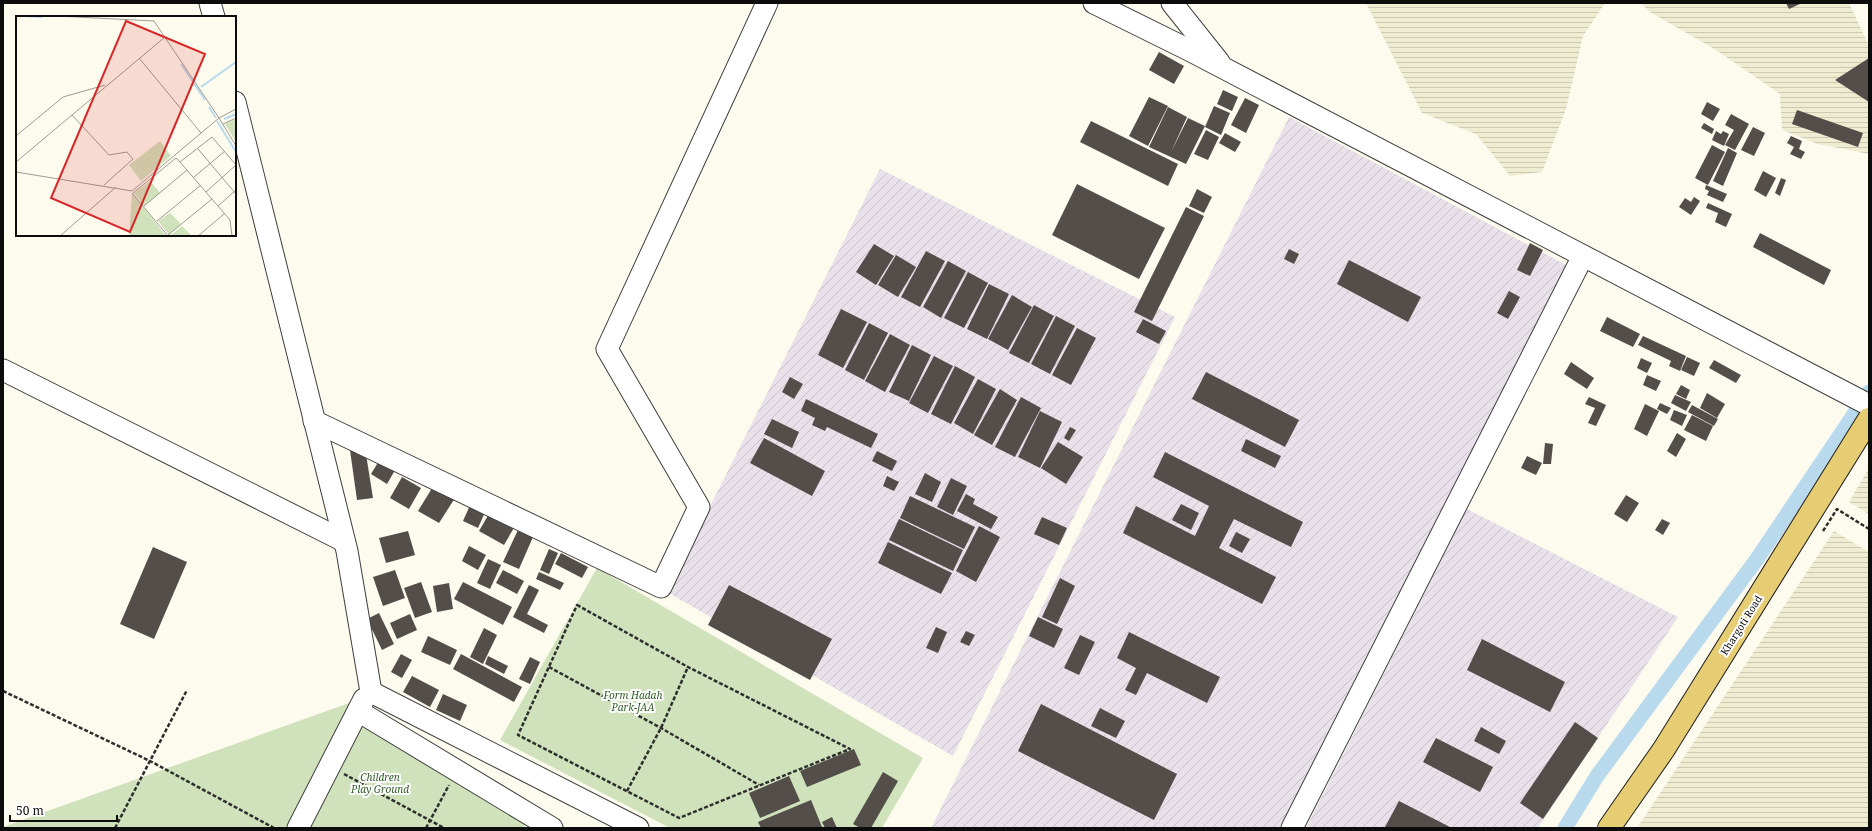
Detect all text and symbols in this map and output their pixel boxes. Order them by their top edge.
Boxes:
inset map [16,16,236,236]
street label: Khargoti Road [1717,592,1765,658]
park label: Form Hadah Park-JAA [603,688,662,714]
park label: Children Play Ground [350,770,409,796]
scale bar [10,797,117,823]
text: 50 m [16,802,44,819]

